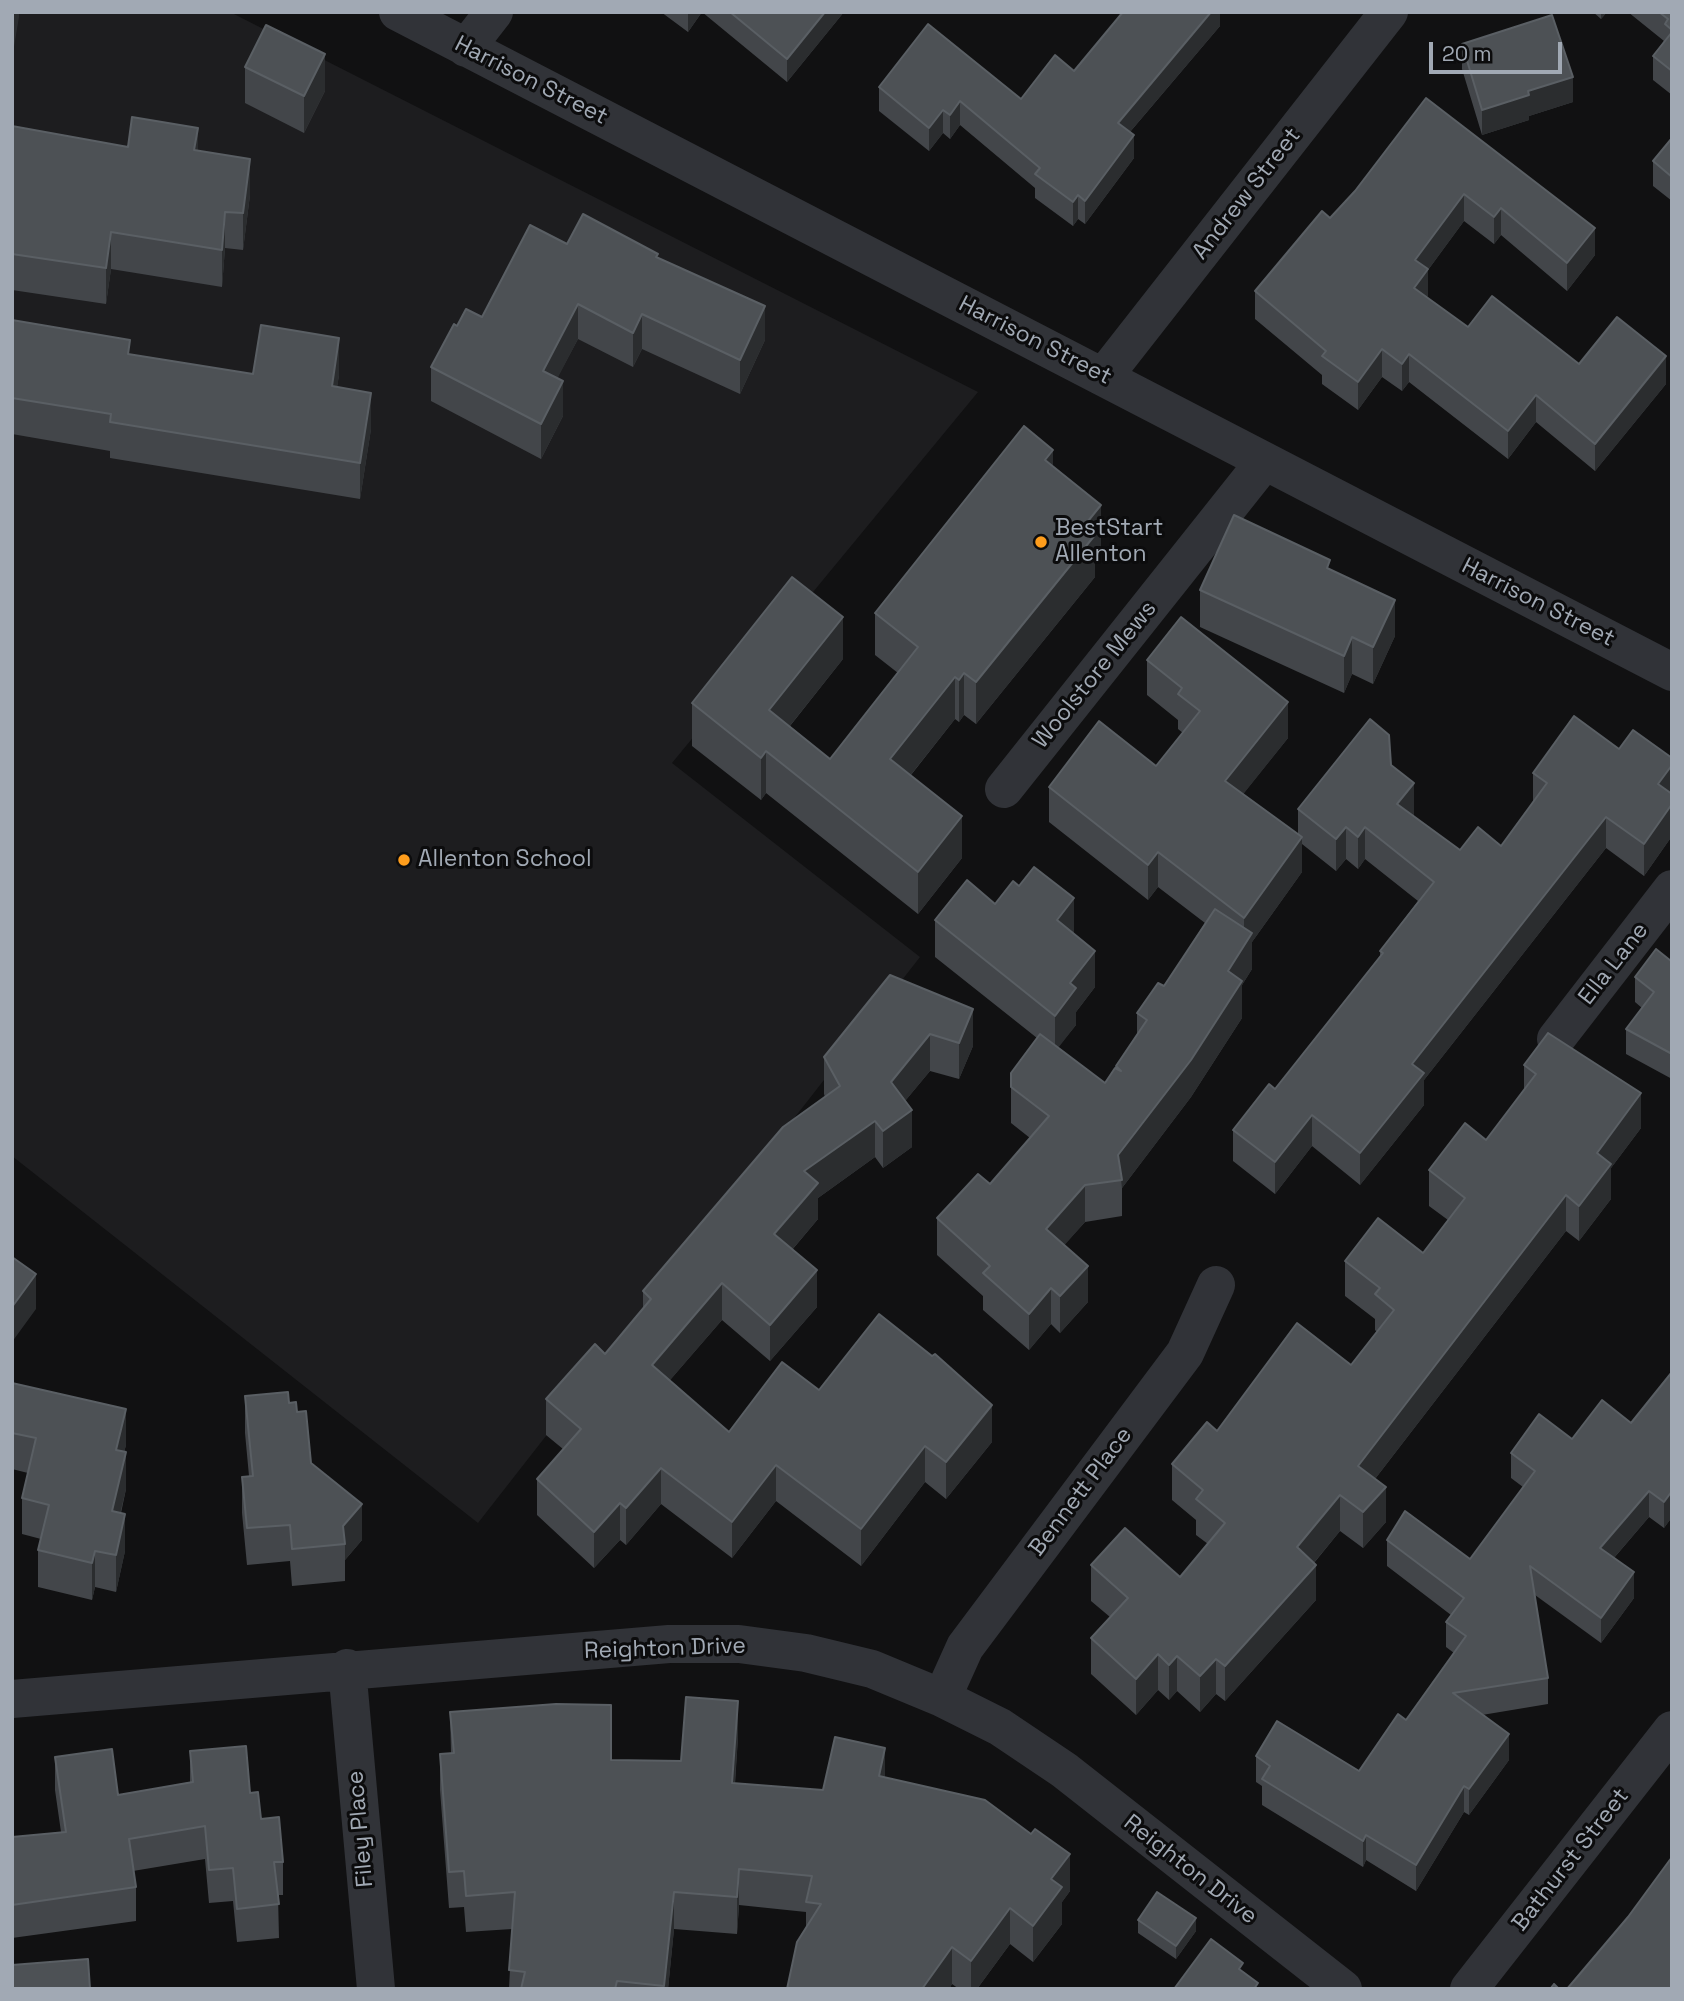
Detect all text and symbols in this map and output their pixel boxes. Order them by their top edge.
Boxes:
scale bar [1432,28,1565,72]
street label: Harrison Street [450,31,612,131]
text: 20 m [1442,40,1492,67]
street label: Andrew Street [1187,123,1307,265]
street label: Harrison Street [954,291,1116,391]
place label: BestStart Allenton [1055,515,1163,569]
marker: BestStart Allenton [1033,534,1049,550]
street label: Harrison Street [1457,553,1619,653]
street label: Woolstore Mews [1027,596,1163,754]
place label: Allenton School [418,846,592,874]
marker: Allenton School [396,852,412,868]
street label: Ella Lane [1573,917,1655,1011]
street label: Bennett Place [1024,1422,1138,1562]
street label: Reighton Drive [584,1632,746,1666]
street label: Filey Place [342,1770,380,1888]
street label: Bathurst Street [1507,1783,1635,1937]
street label: Reighton Drive [1118,1809,1262,1931]

